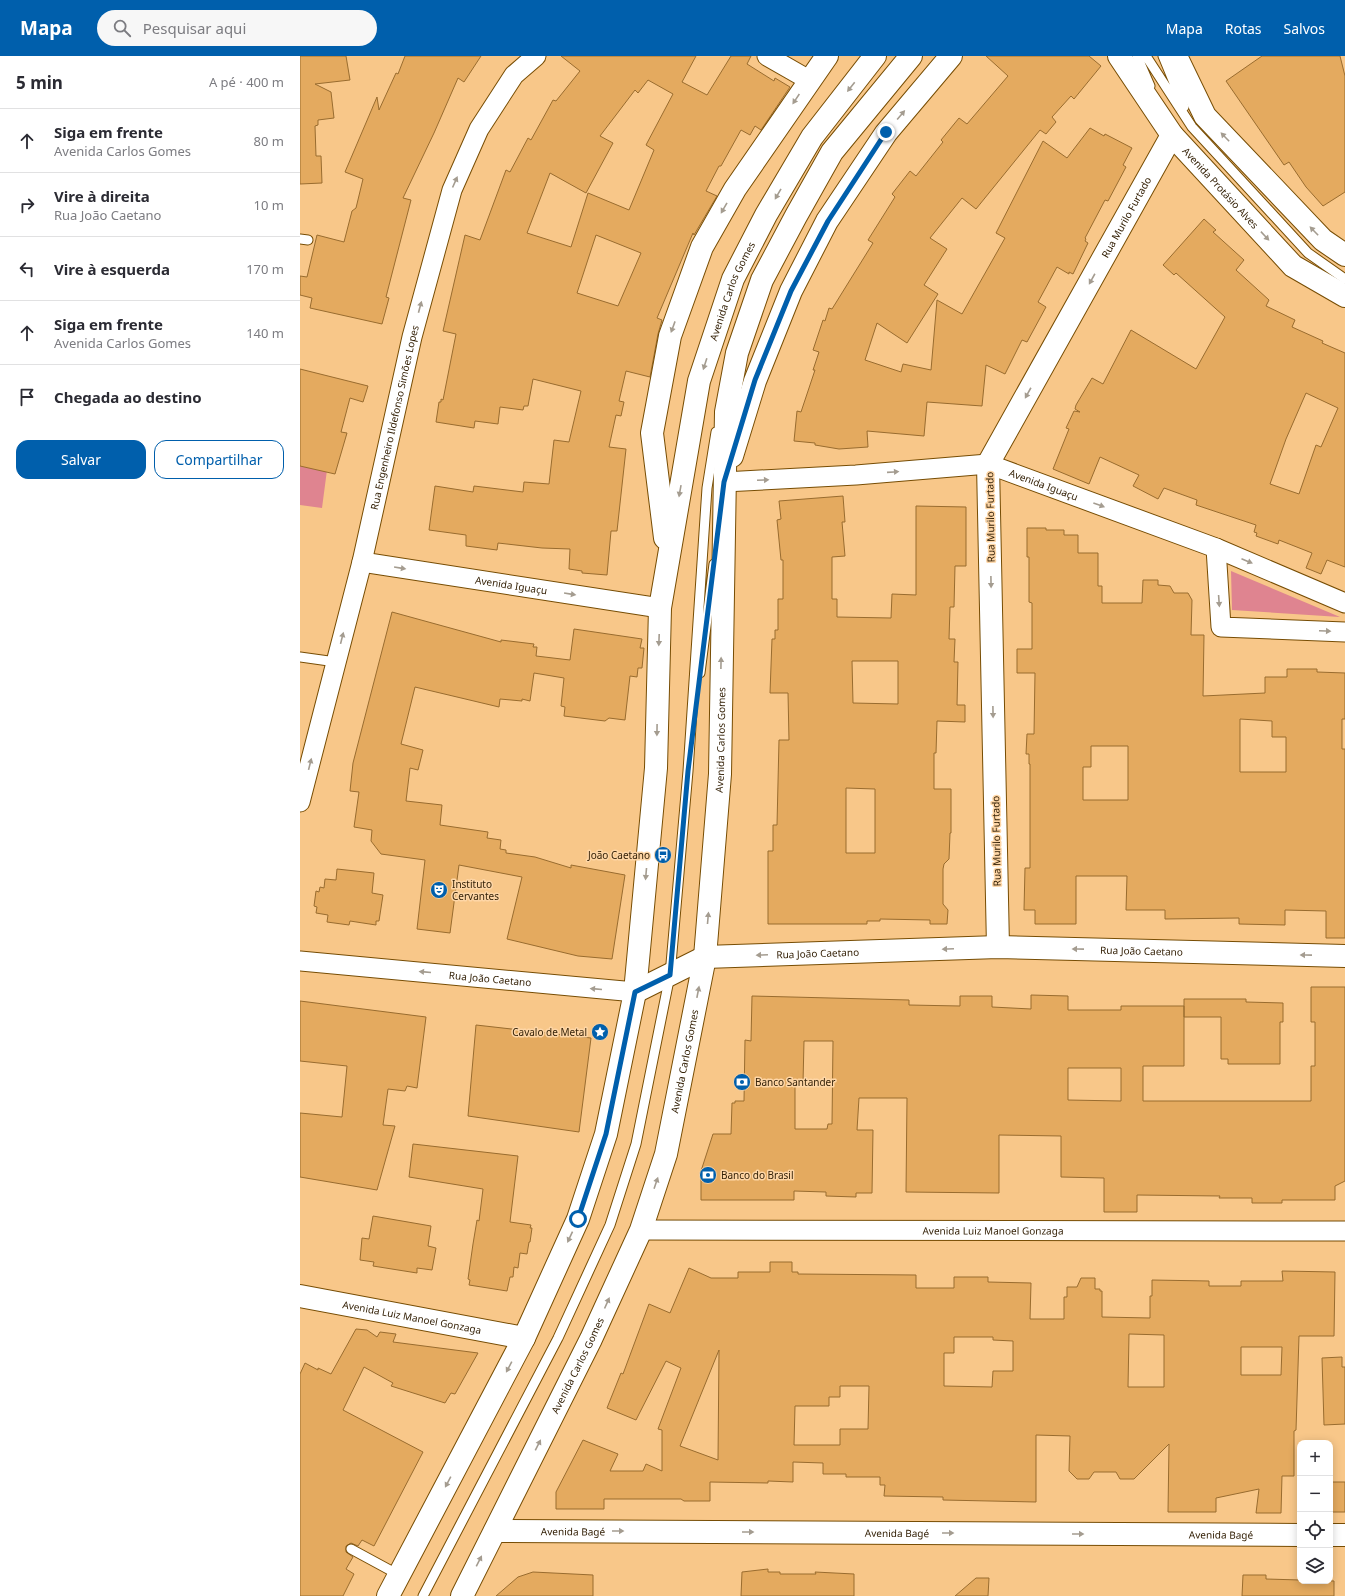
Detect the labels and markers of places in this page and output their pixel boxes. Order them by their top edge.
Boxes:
bus stop icon: João Caetano [653,845,673,865]
place label: João Caetano [587,848,650,862]
place label: Instituto Cervantes [452,877,499,903]
theatre icon: Instituto Cervantes [429,880,449,900]
place icon: Cavalo de Metal [590,1022,610,1042]
place label: Cavalo de Metal [512,1025,587,1039]
bank icon: Banco Santander [732,1072,752,1092]
place label: Banco Santander [755,1075,835,1089]
bank icon: Banco do Brasil [698,1165,718,1185]
place label: Banco do Brasil [721,1168,794,1182]

